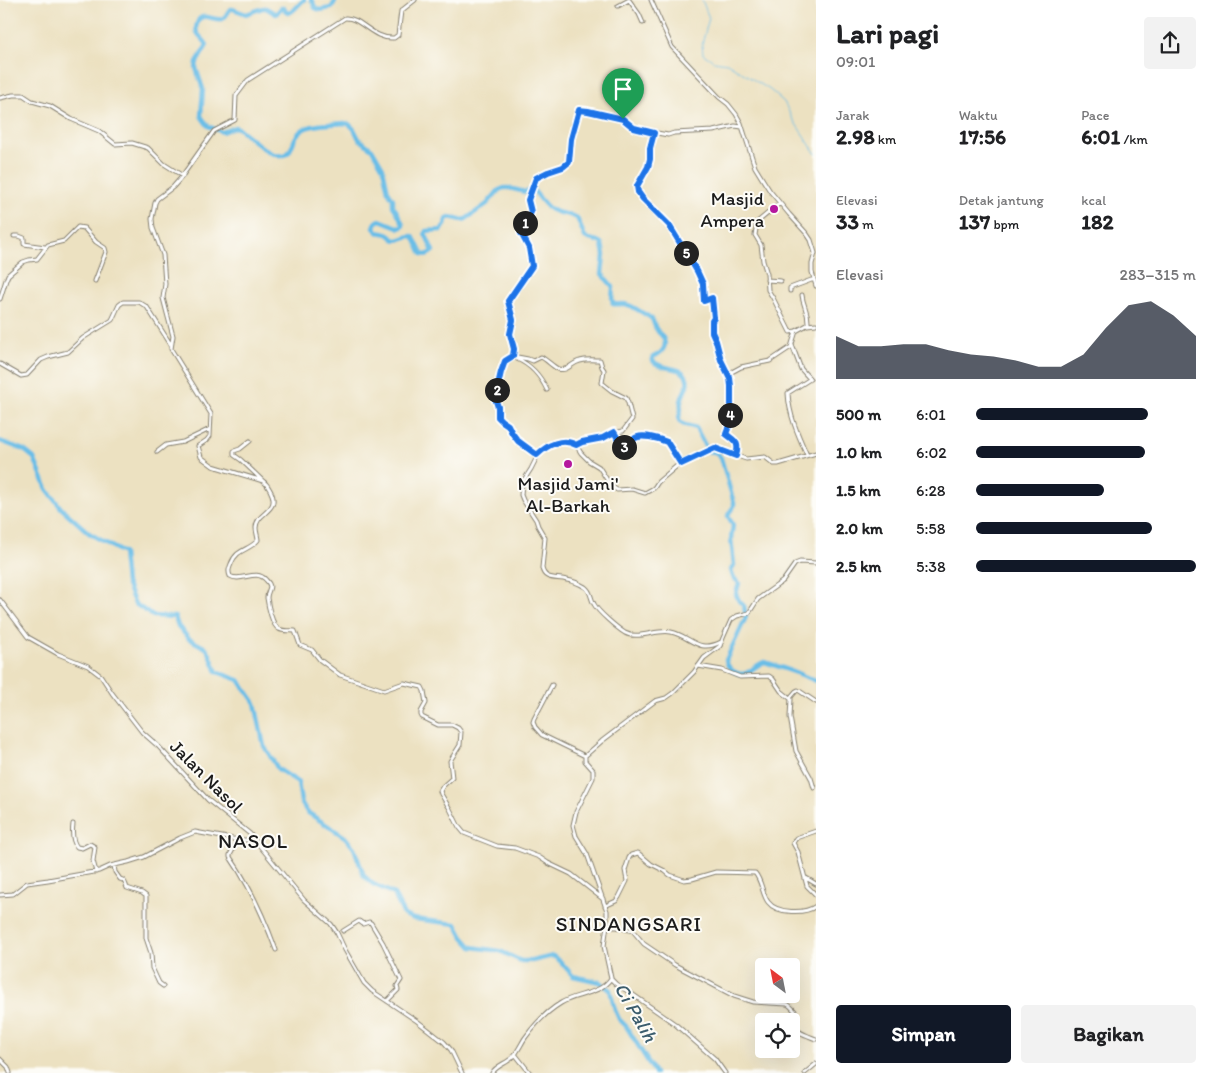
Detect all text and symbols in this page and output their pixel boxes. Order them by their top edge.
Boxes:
text: Lari pagi [836,16,939,50]
button: share [1144,17,1196,69]
text: 09:01 [836,52,875,71]
pin [602,68,644,119]
icon: arrive [609,75,637,103]
text: Jarak [836,107,869,124]
text: Waktu [959,107,998,124]
text: Pace [1081,107,1109,124]
text: 2.98 [836,124,875,149]
text: 17:56 [959,124,1006,149]
text: 6:01 [1081,124,1120,149]
text: km [875,131,896,148]
text: /km [1120,131,1148,148]
place label: Masjid Ampera [701,187,765,232]
text: Elevasi [836,192,878,209]
text: Detak jantung [959,192,1044,209]
text: kcal [1081,192,1106,209]
marker: Masjid Ampera [768,203,780,215]
text: 33 [836,209,859,234]
text: 137 [959,209,990,234]
text: 182 [1081,209,1114,234]
pin: 1 [512,210,538,236]
text: 1 [522,215,529,232]
text: m [859,216,874,233]
text: bpm [990,216,1019,233]
pin: 5 [674,240,698,266]
text: 5 [683,245,690,262]
text: Elevasi [836,265,884,284]
text: 283–315 m [1120,265,1196,284]
pin: 2 [484,378,510,402]
text: 2 [494,382,501,399]
pin: 4 [718,402,742,428]
text: 500 m [836,405,881,424]
text: 6:01 [916,405,946,424]
text: 4 [726,407,735,424]
pin: 3 [612,434,636,460]
text: 3 [621,439,628,456]
text: 1.0 km [836,443,882,462]
text: 6:02 [916,443,947,462]
marker: Masjid Jami' Al-Barkah [562,458,574,470]
place label: Masjid Jami' Al-Barkah [517,472,619,517]
text: 1.5 km [836,481,881,500]
text: 6:28 [916,481,946,500]
text: 2.0 km [836,519,883,538]
text: 5:58 [916,519,946,538]
text: 2.5 km [836,557,882,576]
text: 5:38 [916,557,946,576]
street label: Jalan Nasol [165,735,249,818]
district label: NASOL [218,828,288,853]
district label: SINDANGSARI [556,911,702,936]
north arrow [755,958,800,1002]
map controls [755,958,800,1058]
water label: Ci Palih [609,978,663,1047]
button: Simpan [836,1005,1011,1063]
button: Bagikan [1021,1005,1196,1063]
button: locate [755,1013,800,1058]

